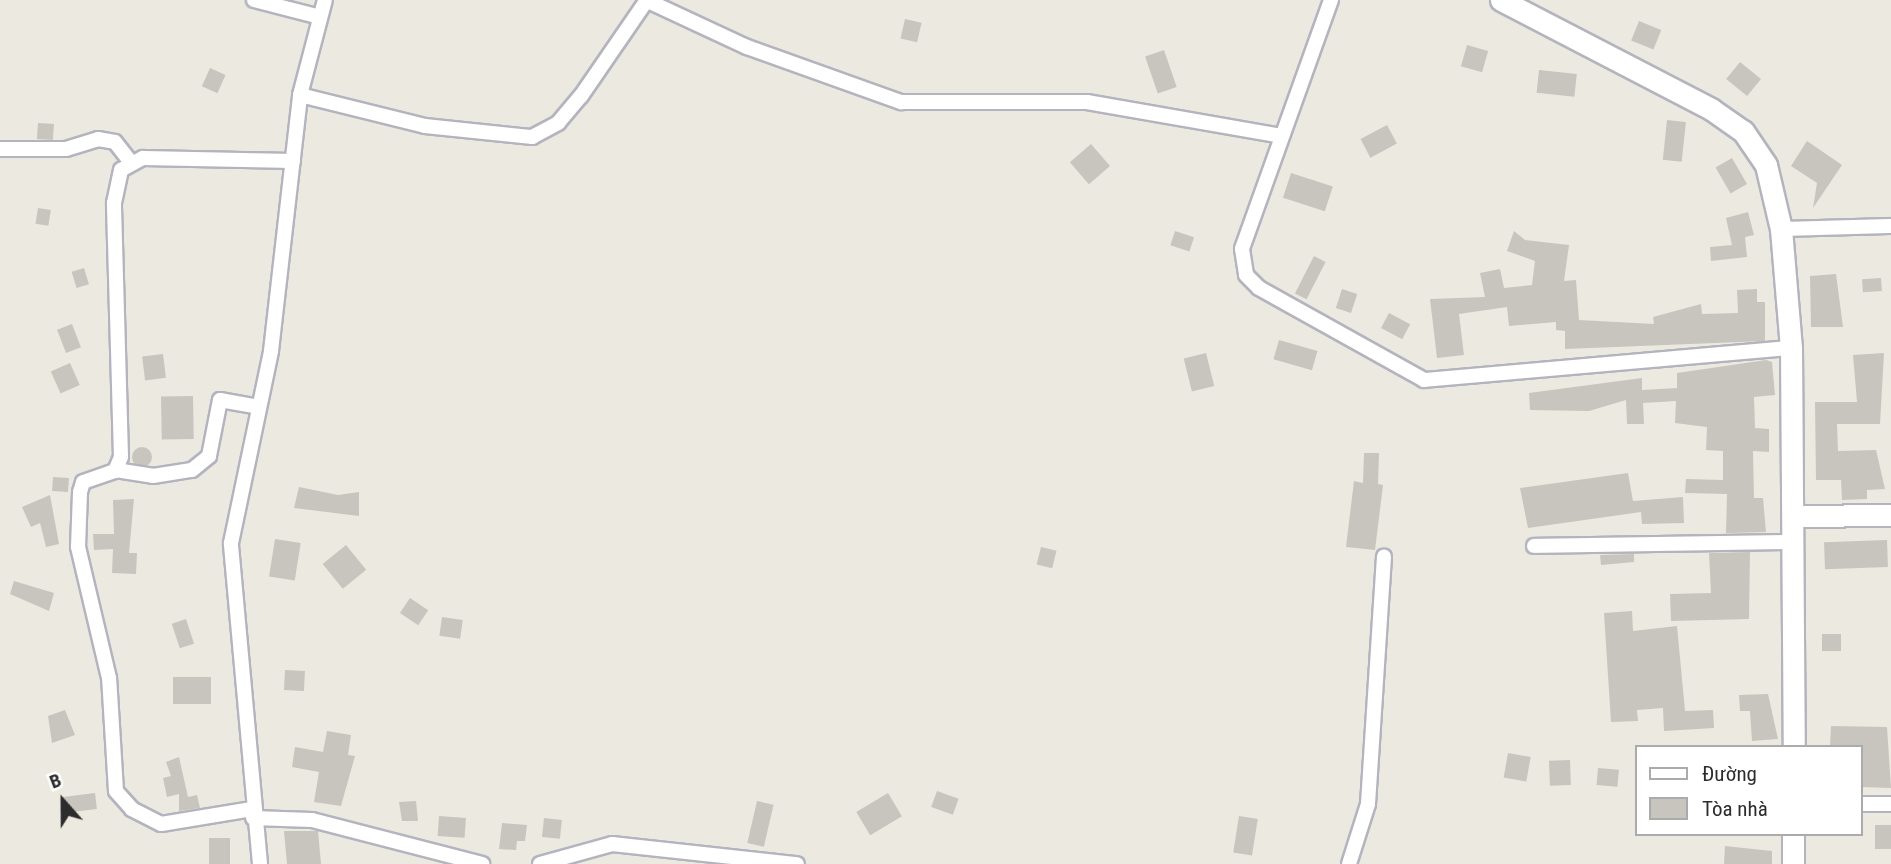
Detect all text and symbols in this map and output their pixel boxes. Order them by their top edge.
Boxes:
legend [1636,745,1863,836]
text: Đường [1702,762,1757,786]
north arrow [28,766,98,836]
text: B [46,768,64,794]
text: Tòa nhà [1702,797,1768,821]

